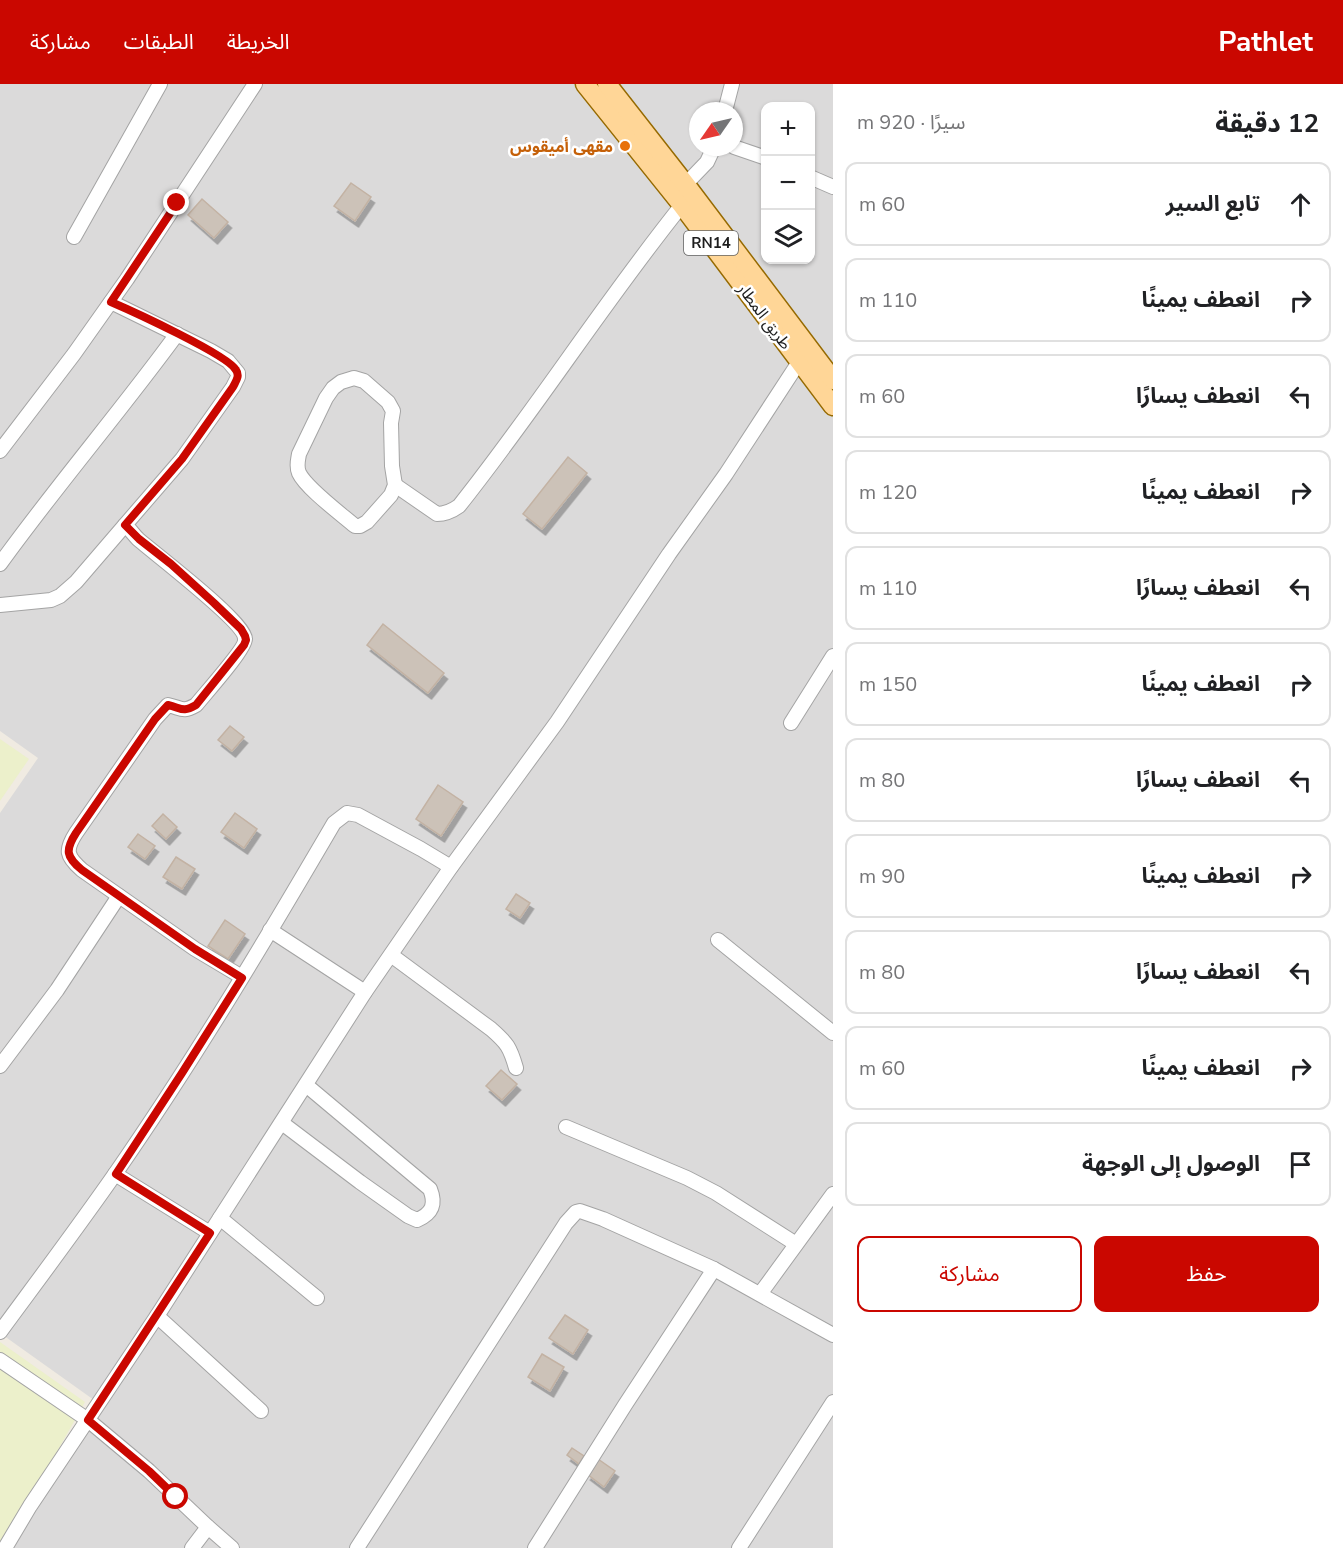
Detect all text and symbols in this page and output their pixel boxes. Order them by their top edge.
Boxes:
text: Pathlet [1218,23,1313,61]
text: مشاركة [30,28,91,56]
text: الطبقات [124,28,194,56]
text: الخريطة [227,28,290,56]
north arrow [689,102,743,156]
map controls [761,102,815,264]
button: + [761,102,815,156]
text: 12 دقيقة [1215,106,1319,141]
text: سيرًا · 920 m [857,109,965,136]
place label: مقهى أميقوس [510,136,613,158]
marker: مقهى أميقوس [618,139,632,153]
button: − [761,156,815,210]
icon: ahead [1284,188,1317,221]
route end [163,189,189,215]
text: تابع السير [1166,189,1260,219]
text: 60 m [859,191,905,218]
button: layers [761,210,815,264]
road number: RN14 [684,231,738,255]
street label: طريق المطار [731,278,796,354]
icon: right [1284,284,1317,317]
text: انعطف يمينًا [1142,285,1260,315]
text: 110 m [859,287,917,314]
icon: left [1284,380,1317,413]
text: انعطف يسارًا [1136,381,1260,411]
text: 60 m [859,383,905,410]
icon: right [1284,476,1317,509]
text: انعطف يمينًا [1142,477,1260,507]
text: 120 m [859,479,917,506]
icon: left [1284,572,1317,605]
text: انعطف يسارًا [1136,573,1260,603]
text: 110 m [859,575,917,602]
icon: right [1284,668,1317,701]
text: انعطف يمينًا [1142,669,1260,699]
text: 150 m [859,671,917,698]
icon: left [1284,764,1317,797]
text: انعطف يسارًا [1136,765,1260,795]
text: 80 m [859,767,905,794]
icon: right [1284,860,1317,893]
text: انعطف يمينًا [1142,861,1260,891]
text: 90 m [859,863,905,890]
icon: left [1284,956,1317,989]
text: انعطف يسارًا [1136,957,1260,987]
text: 80 m [859,959,905,986]
icon: right [1284,1052,1317,1085]
text: انعطف يمينًا [1142,1053,1260,1083]
text: 60 m [859,1055,905,1082]
icon: arrive [1284,1148,1317,1181]
text: الوصول إلى الوجهة [1082,1149,1260,1179]
button: مشاركة [857,1236,1082,1312]
button: حفظ [1094,1236,1319,1312]
route start [162,1483,188,1509]

